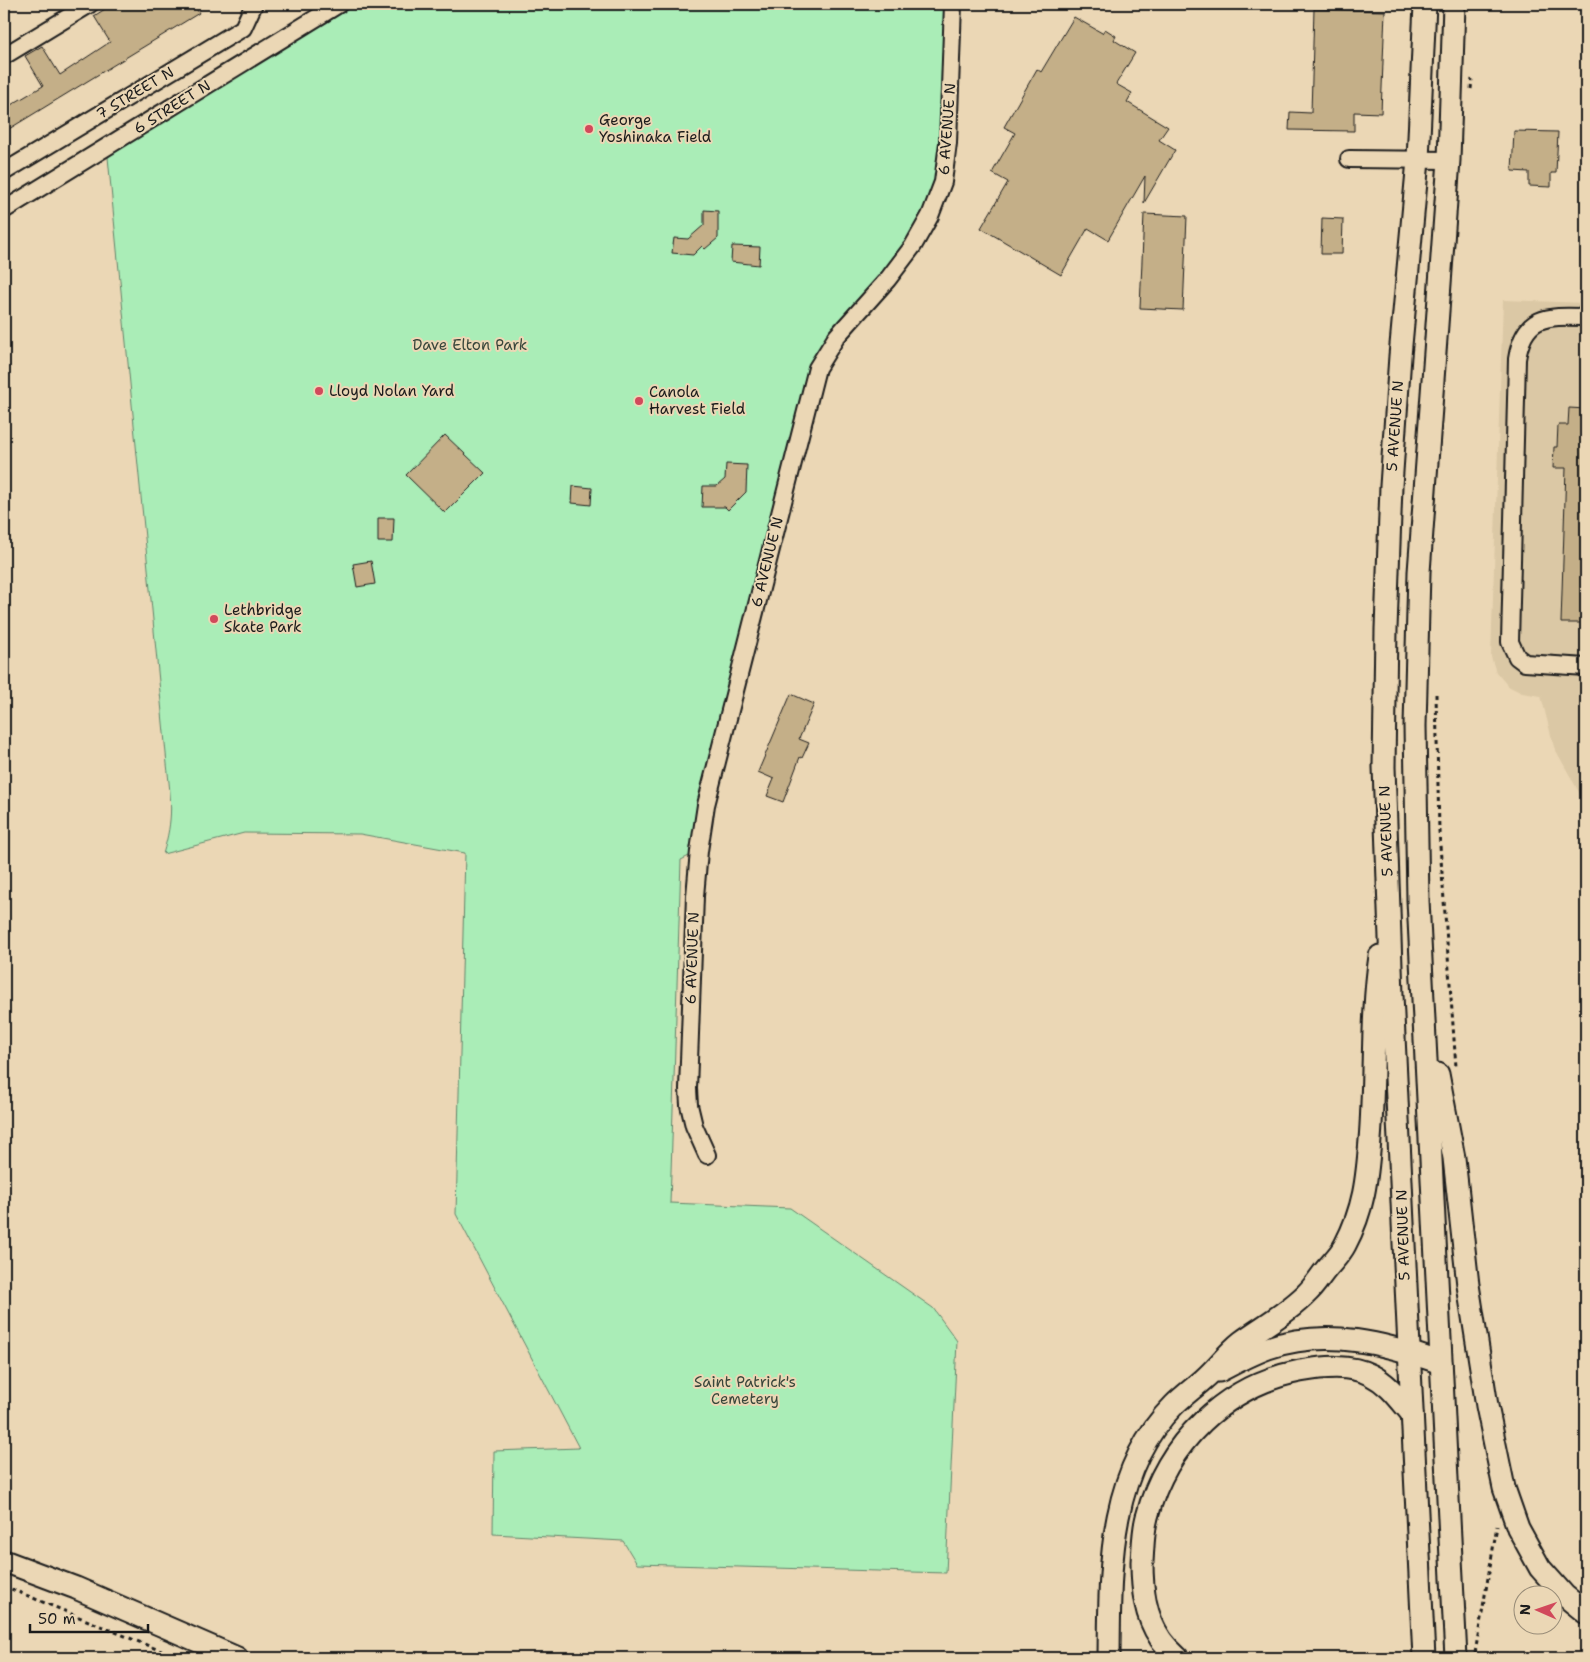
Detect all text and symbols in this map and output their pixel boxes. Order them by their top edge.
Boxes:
street label: 7 STREET N [92,62,178,124]
street label: 6 STREET N [130,75,214,139]
street label: 6 AVENUE N [934,82,960,176]
place label: George Yoshinaka Field [599,110,712,147]
marker: George Yoshinaka Field [583,123,595,135]
park label: Dave Elton Park [413,335,527,355]
street label: 5 AVENUE N [1382,380,1408,472]
place label: Lloyd Nolan Yard [329,381,455,401]
place label: Canola Harvest Field [649,382,746,419]
marker: Lloyd Nolan Yard [313,385,325,397]
marker: Canola Harvest Field [633,395,645,407]
street label: 6 AVENUE N [746,515,788,609]
place label: Lethbridge Skate Park [224,600,302,637]
marker: Lethbridge Skate Park [208,613,220,625]
street label: 5 AVENUE N [1374,785,1398,877]
street label: 6 AVENUE N [680,911,704,1005]
street label: 5 AVENUE N [1391,1189,1415,1281]
park label: Saint Patrick's Cemetery [694,1372,796,1409]
north arrow [1512,1584,1562,1634]
scale bar [30,1602,148,1634]
text: N [1516,1604,1534,1615]
text: 50 m [38,1609,76,1629]

